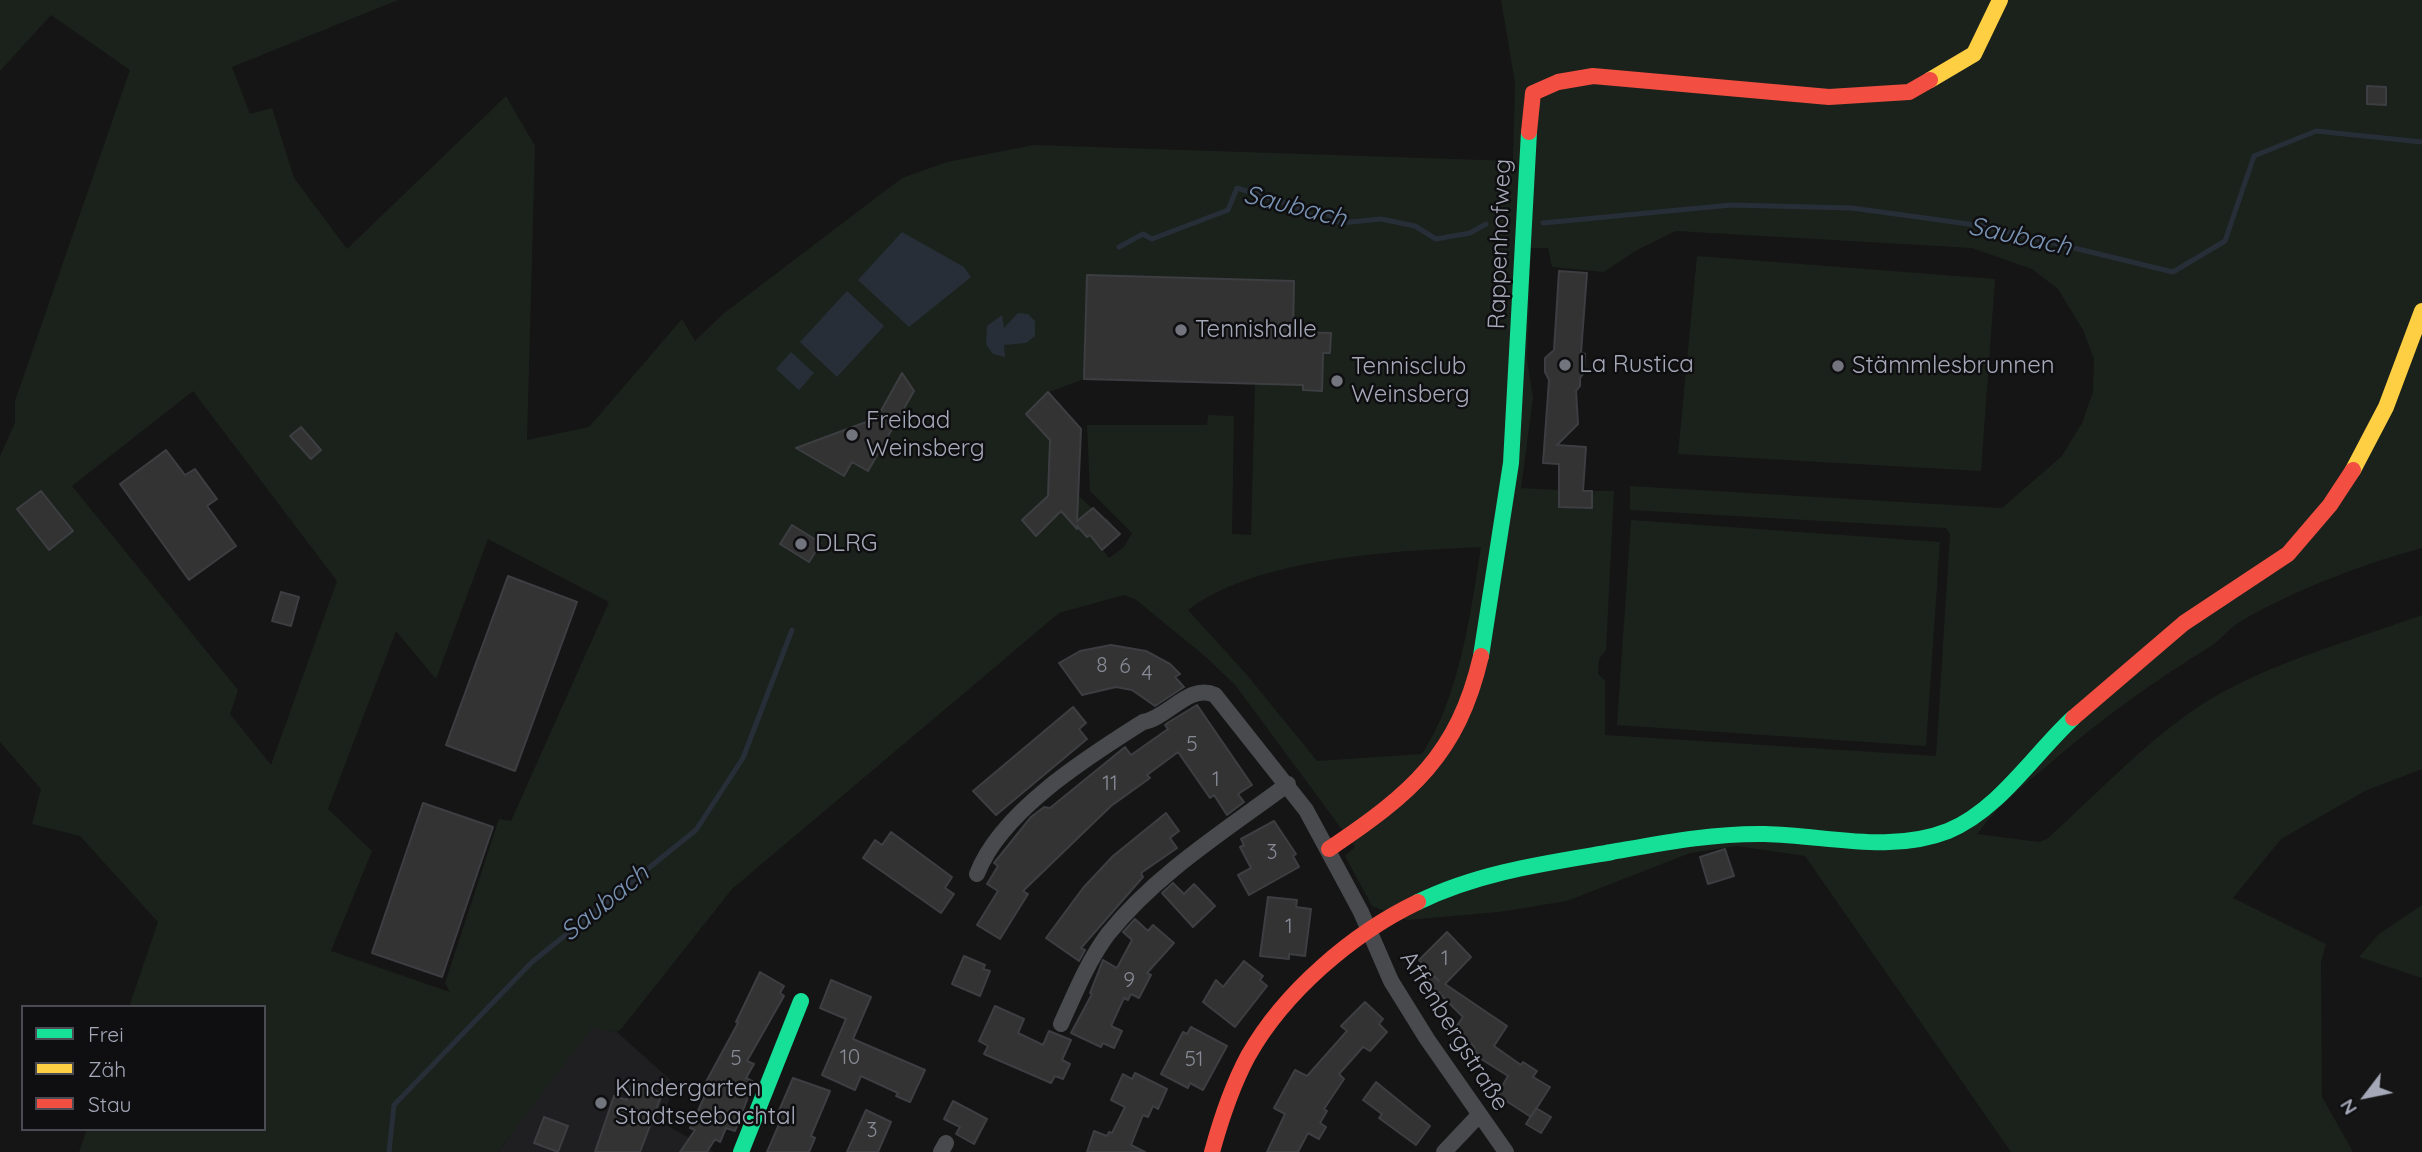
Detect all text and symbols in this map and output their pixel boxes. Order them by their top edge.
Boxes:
street label: Rappenhofweg [1483,158,1517,330]
water label: Saubach [1240,179,1350,235]
water label: Saubach [1966,211,2074,263]
place label: Tennishalle [1195,316,1317,344]
marker: Tennishalle [1173,322,1189,338]
place label: La Rustica [1579,351,1694,379]
place label: Stämmlesbrunnen [1852,352,2055,380]
place label: Tennisclub Weinsberg [1351,353,1470,409]
marker: La Rustica [1557,357,1573,373]
marker: Stämmlesbrunnen [1830,358,1846,374]
marker: Tennisclub Weinsberg [1329,373,1345,389]
place label: Freibad Weinsberg [866,407,985,463]
marker: Freibad Weinsberg [844,427,860,443]
place label: DLRG [815,530,878,558]
marker: DLRG [793,536,809,552]
house number: 8 [1096,653,1108,679]
house number: 6 [1119,654,1131,680]
house number: 4 [1141,661,1153,687]
house number: 5 [1186,732,1198,758]
house number: 1 [1212,767,1220,793]
house number: 11 [1102,771,1118,797]
house number: 3 [1266,840,1278,866]
water label: Saubach [555,858,655,948]
house number: 1 [1285,914,1293,940]
street label: Affenbergstraße [1393,946,1515,1116]
house number: 1 [1441,946,1449,972]
house number: 9 [1123,968,1135,994]
legend [21,1005,266,1131]
text: Frei [88,1021,124,1047]
house number: 10 [840,1045,860,1071]
house number: 5 [730,1046,742,1072]
house number: 51 [1184,1047,1204,1073]
text: Zäh [88,1056,126,1082]
north arrow [2331,1061,2401,1131]
place label: Kindergarten Stadtseebachtal [615,1075,796,1131]
text: Stau [88,1091,131,1117]
marker: Kindergarten Stadtseebachtal [593,1095,609,1111]
text: N [2334,1095,2362,1119]
house number: 3 [866,1118,878,1144]

